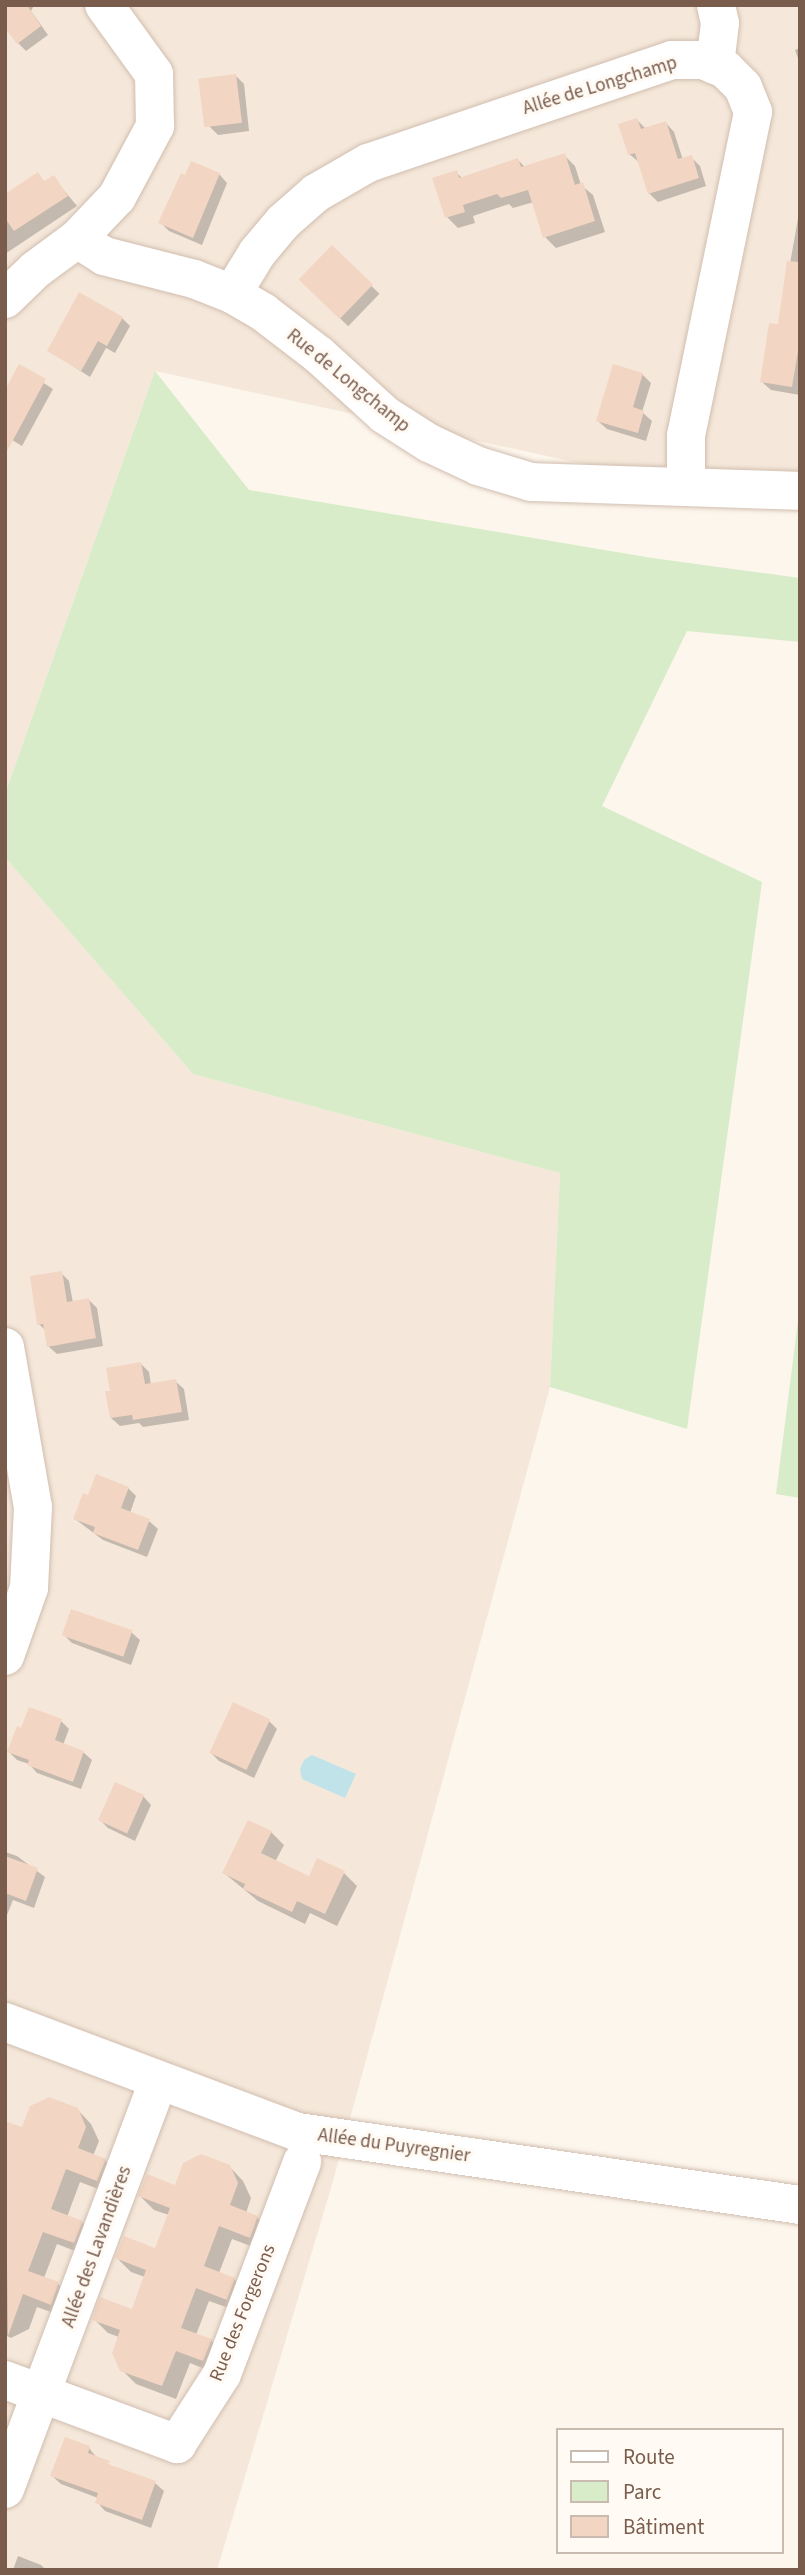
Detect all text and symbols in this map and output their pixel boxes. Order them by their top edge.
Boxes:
street label: Allée de Longchamp [520,52,680,120]
street label: Rue de Longchamp [282,324,414,438]
street label: Allée du Puyregnier [316,2124,472,2168]
street label: Allée des Lavandières [57,2163,137,2331]
street label: Rue des Forgerons [205,2241,281,2385]
legend [556,2428,784,2554]
text: Route [623,2442,675,2472]
text: Parc [623,2477,661,2507]
text: Bâtiment [623,2512,704,2542]

